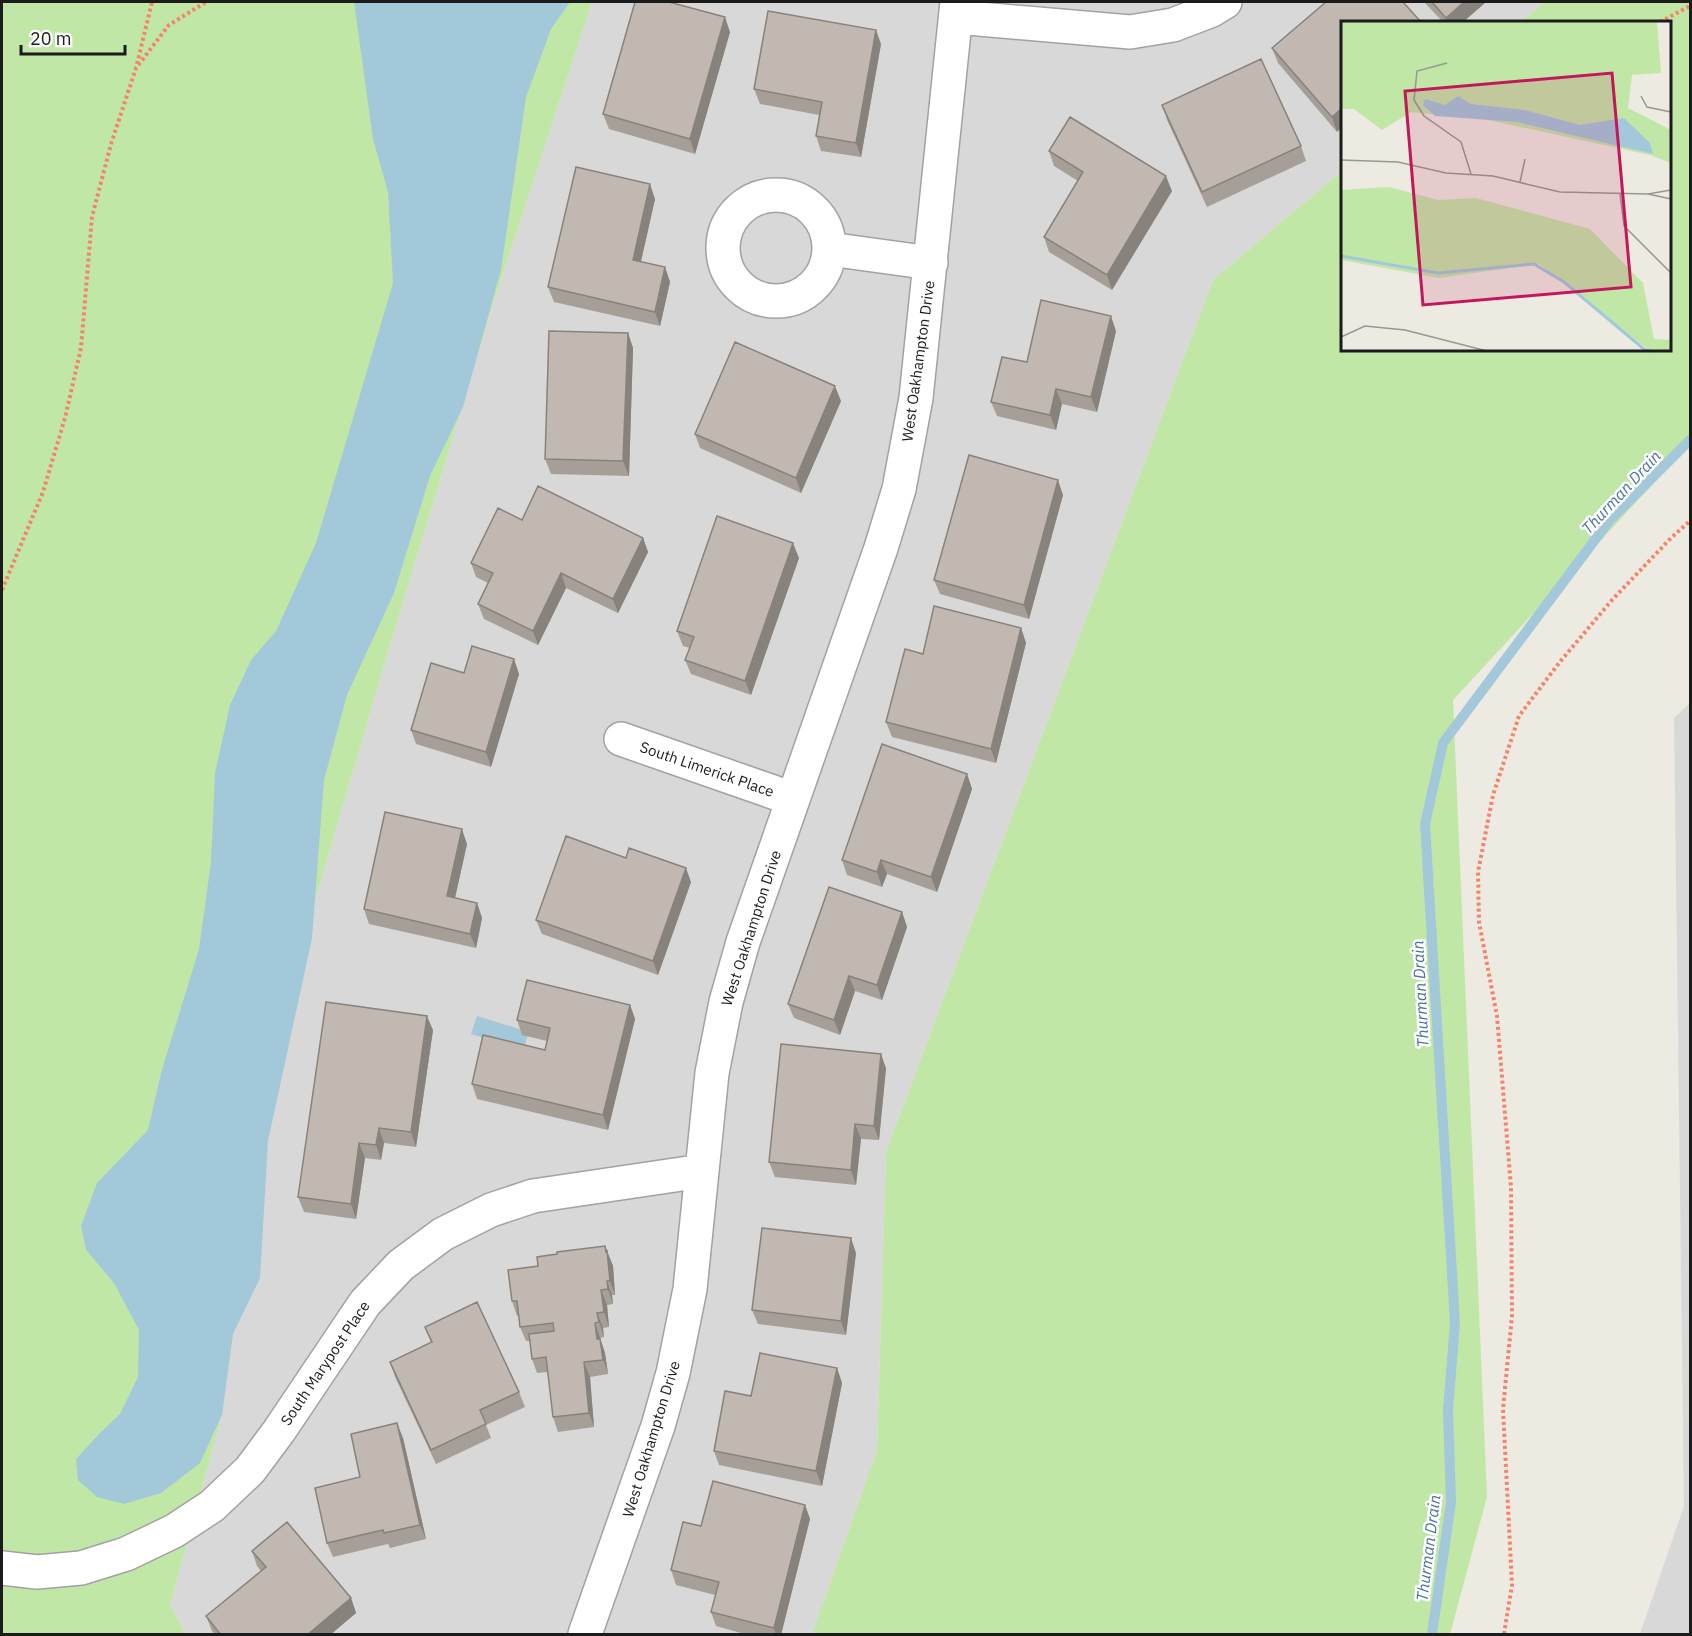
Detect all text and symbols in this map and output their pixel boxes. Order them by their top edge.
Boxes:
scale bar [21,18,124,56]
inset map [1341,21,1671,351]
text: 20 m [30,27,72,50]
street label: West Oakhampton Drive [897,279,939,443]
water label: Thurman Drain [1577,446,1665,538]
street label: South Limerick Place [637,737,777,801]
street label: West Oakhampton Drive [717,848,785,1008]
water label: Thurman Drain [1407,940,1433,1048]
street label: South Marypost Place [276,1297,374,1429]
street label: West Oakhampton Drive [618,1358,684,1520]
water label: Thurman Drain [1412,1494,1444,1602]

